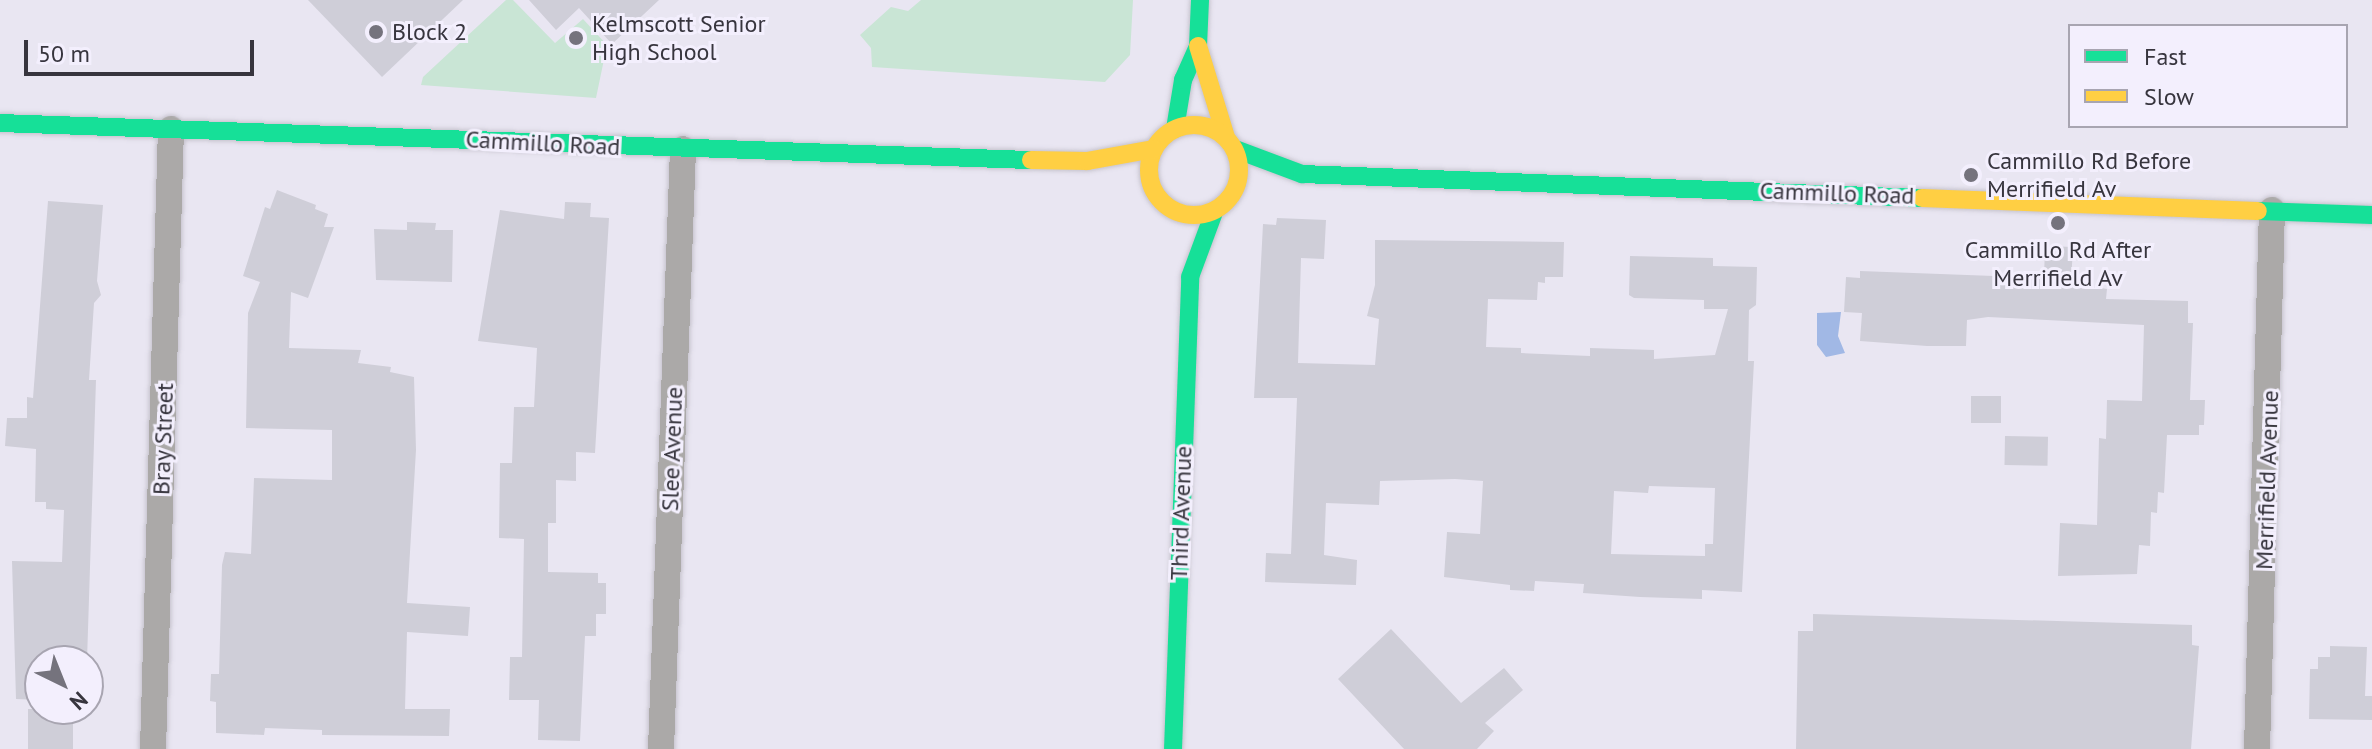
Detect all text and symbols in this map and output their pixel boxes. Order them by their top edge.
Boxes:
place label: Kelmscott Senior High School [592,10,766,66]
place label: Block 2 [392,18,468,46]
marker: Block 2 [367,23,385,41]
scale bar [28,24,258,74]
legend [2068,24,2348,128]
marker: Kelmscott Senior High School [567,29,585,47]
text: 50 m [38,38,90,69]
text: Fast [2144,41,2187,72]
text: Slow [2144,81,2194,112]
street label: Cammillo Road [465,125,621,161]
place label: Cammillo Rd Before Merrifield Av [1987,147,2191,203]
marker: Cammillo Rd Before Merrifield Av [1962,166,1980,184]
street label: Cammillo Road [1759,176,1915,210]
marker: Cammillo Rd After Merrifield Av [2049,214,2067,232]
place label: Cammillo Rd After Merrifield Av [1964,236,2152,292]
street label: Bray Street [147,382,179,496]
street label: Slee Avenue [655,386,689,512]
street label: Merrifield Avenue [2249,389,2285,571]
street label: Third Avenue [1164,445,1198,581]
north arrow [24,645,104,725]
text: N [64,686,94,716]

